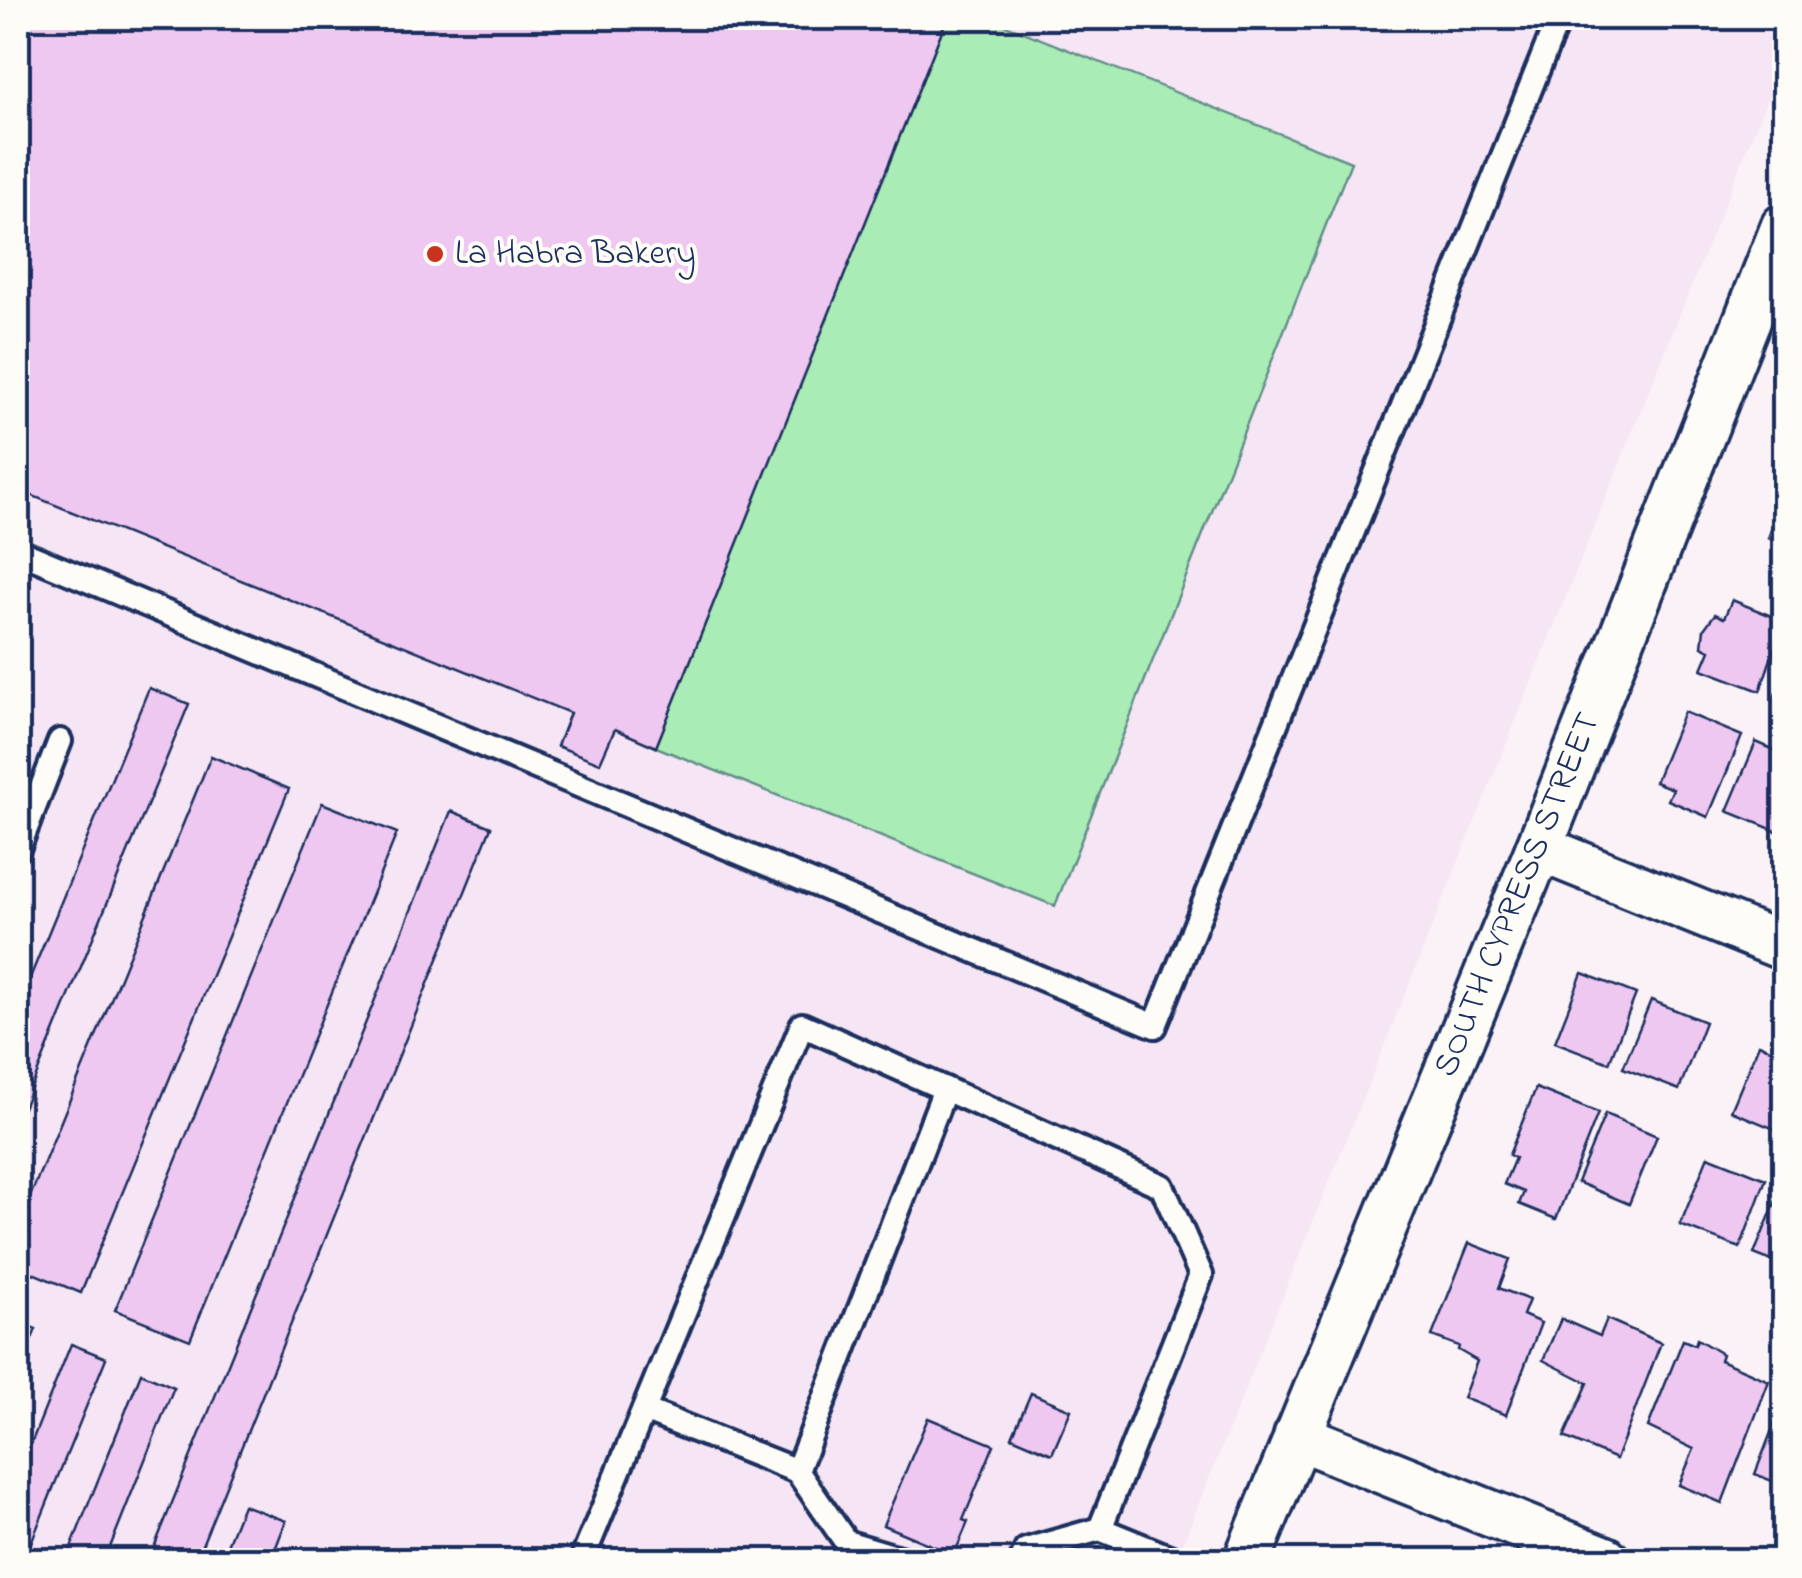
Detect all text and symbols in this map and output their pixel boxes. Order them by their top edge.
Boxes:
place label: La Habra Bakery [455,229,696,280]
marker: La Habra Bakery [424,243,446,265]
street label: SOUTH CYPRESS STREET [1422,705,1614,1085]

